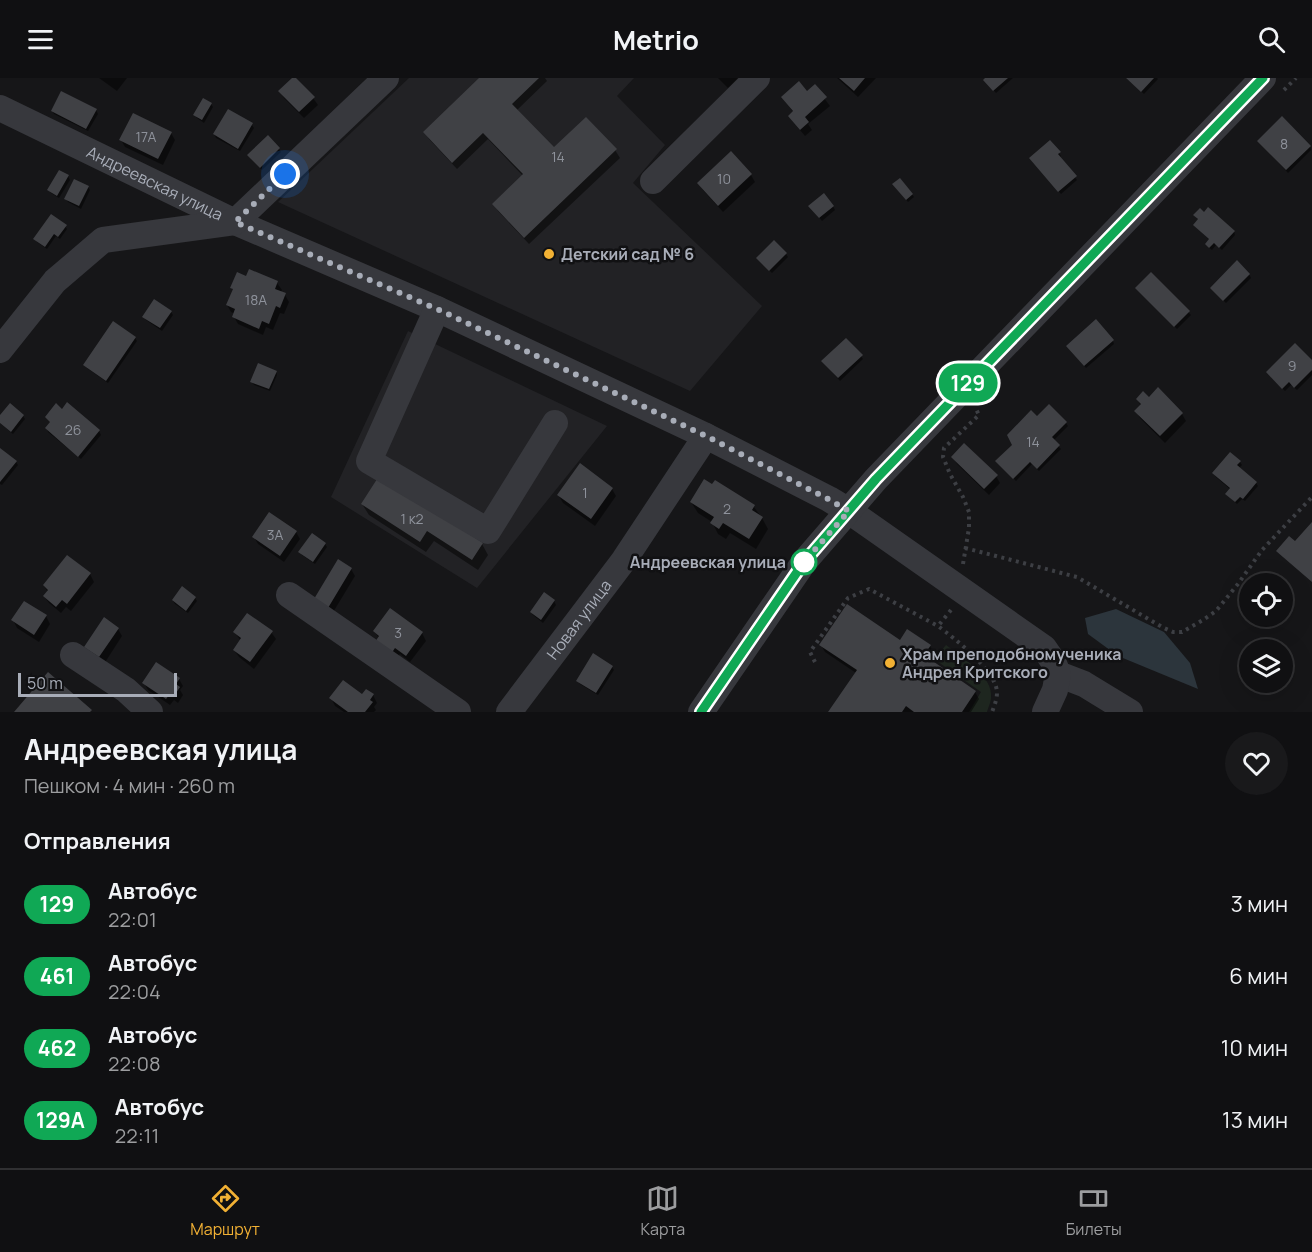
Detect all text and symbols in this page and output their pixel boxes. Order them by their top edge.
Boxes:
text: Metrio [613,21,699,58]
icon: menu [24,23,57,56]
icon: search [1255,23,1288,56]
house number: 17А [136,127,157,146]
house number: 8 [1280,134,1288,153]
street label: Андреевская улица [83,141,227,225]
house number: 14 [551,147,565,166]
your location [270,159,300,189]
house number: 10 [717,169,731,188]
place label: Детский сад № 6 [561,243,694,265]
marker: Детский сад № 6 [542,247,556,261]
house number: 18А [245,290,267,309]
house number: 9 [1288,356,1296,375]
line badge: 129 [934,364,1002,402]
text: 129 [951,369,985,397]
house number: 26 [65,420,81,439]
house number: 14 [1026,432,1040,451]
house number: 1 [582,483,588,502]
house number: 2 [723,499,731,518]
house number: 1 к2 [400,509,424,528]
house number: 3А [267,525,283,544]
marker: Андреевская улица [791,549,817,575]
place label: Андреевская улица [630,551,786,573]
map controls [1239,573,1293,693]
button: locate [1239,573,1293,627]
street label: Новая улица [542,575,616,664]
house number: 3 [394,623,402,642]
button: layers [1239,639,1293,693]
place label: Храм преподобномученика Андрея Критского [902,643,1122,683]
marker: Храм преподобномученика Андрея Критского [883,656,897,670]
scale bar [18,670,177,698]
text: 50 m [27,672,63,694]
text: Андреевская улица [24,730,297,768]
button: heart [1225,732,1288,795]
text: Пешком · 4 мин · 260 m [24,772,235,799]
text: Отправления [24,826,171,856]
text: Автобус [108,876,197,906]
text: 3 мин [1231,889,1288,919]
text: 129 [40,890,74,918]
text: 22:01 [108,906,157,933]
text: Автобус [108,948,197,978]
text: 6 мин [1229,961,1288,991]
text: 461 [40,962,74,990]
text: 22:04 [108,978,161,1005]
text: Автобус [108,1020,197,1050]
text: 10 мин [1221,1033,1288,1063]
text: 462 [38,1034,76,1062]
text: 22:08 [108,1050,161,1077]
text: Автобус [115,1092,204,1122]
text: 13 мин [1222,1105,1288,1135]
text: 129А [36,1106,85,1134]
text: 22:11 [115,1122,159,1149]
tab: Маршрут [190,1182,260,1240]
tab: Карта [641,1182,685,1240]
tab: Билеты [1066,1182,1122,1240]

